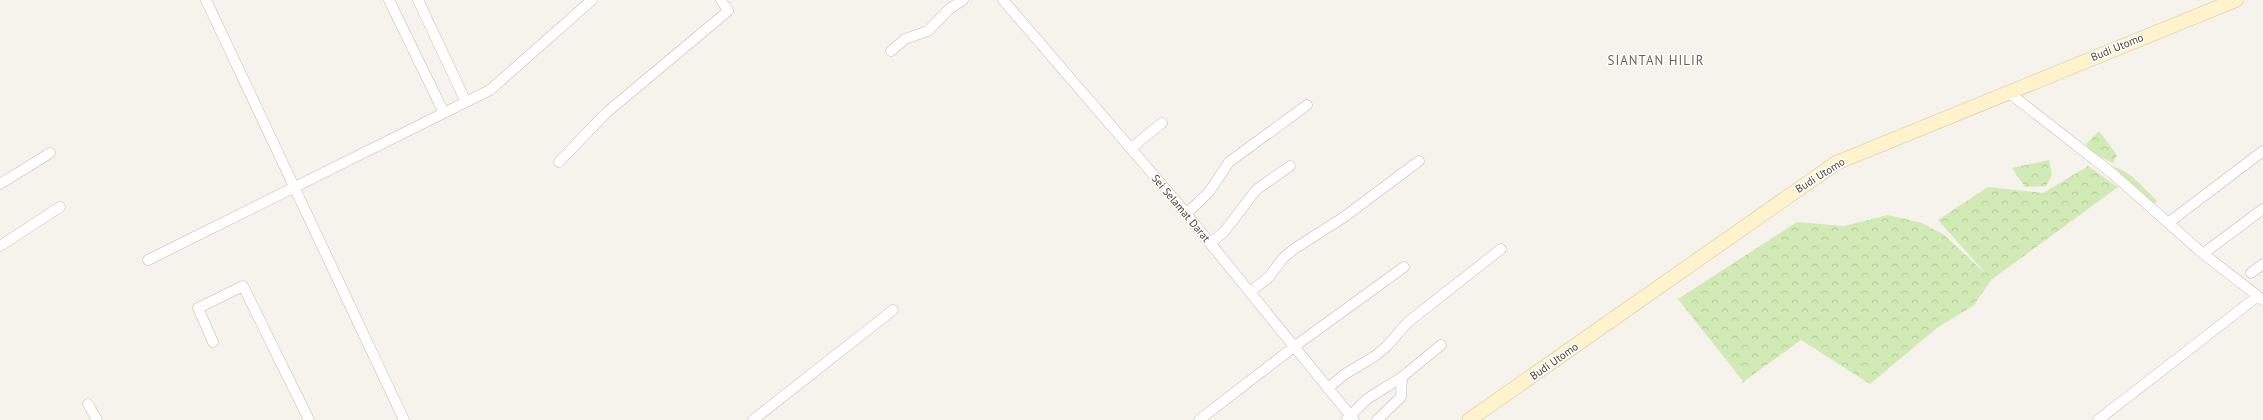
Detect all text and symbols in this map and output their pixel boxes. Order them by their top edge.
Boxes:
street label: Budi Utomo [2089,30,2146,64]
district label: SIANTAN HILIR [1608,52,1704,69]
street label: Budi Utomo [1793,154,1847,196]
street label: Sei Selamat Darat [1149,171,1214,245]
street label: Budi Utomo [1527,339,1581,383]

